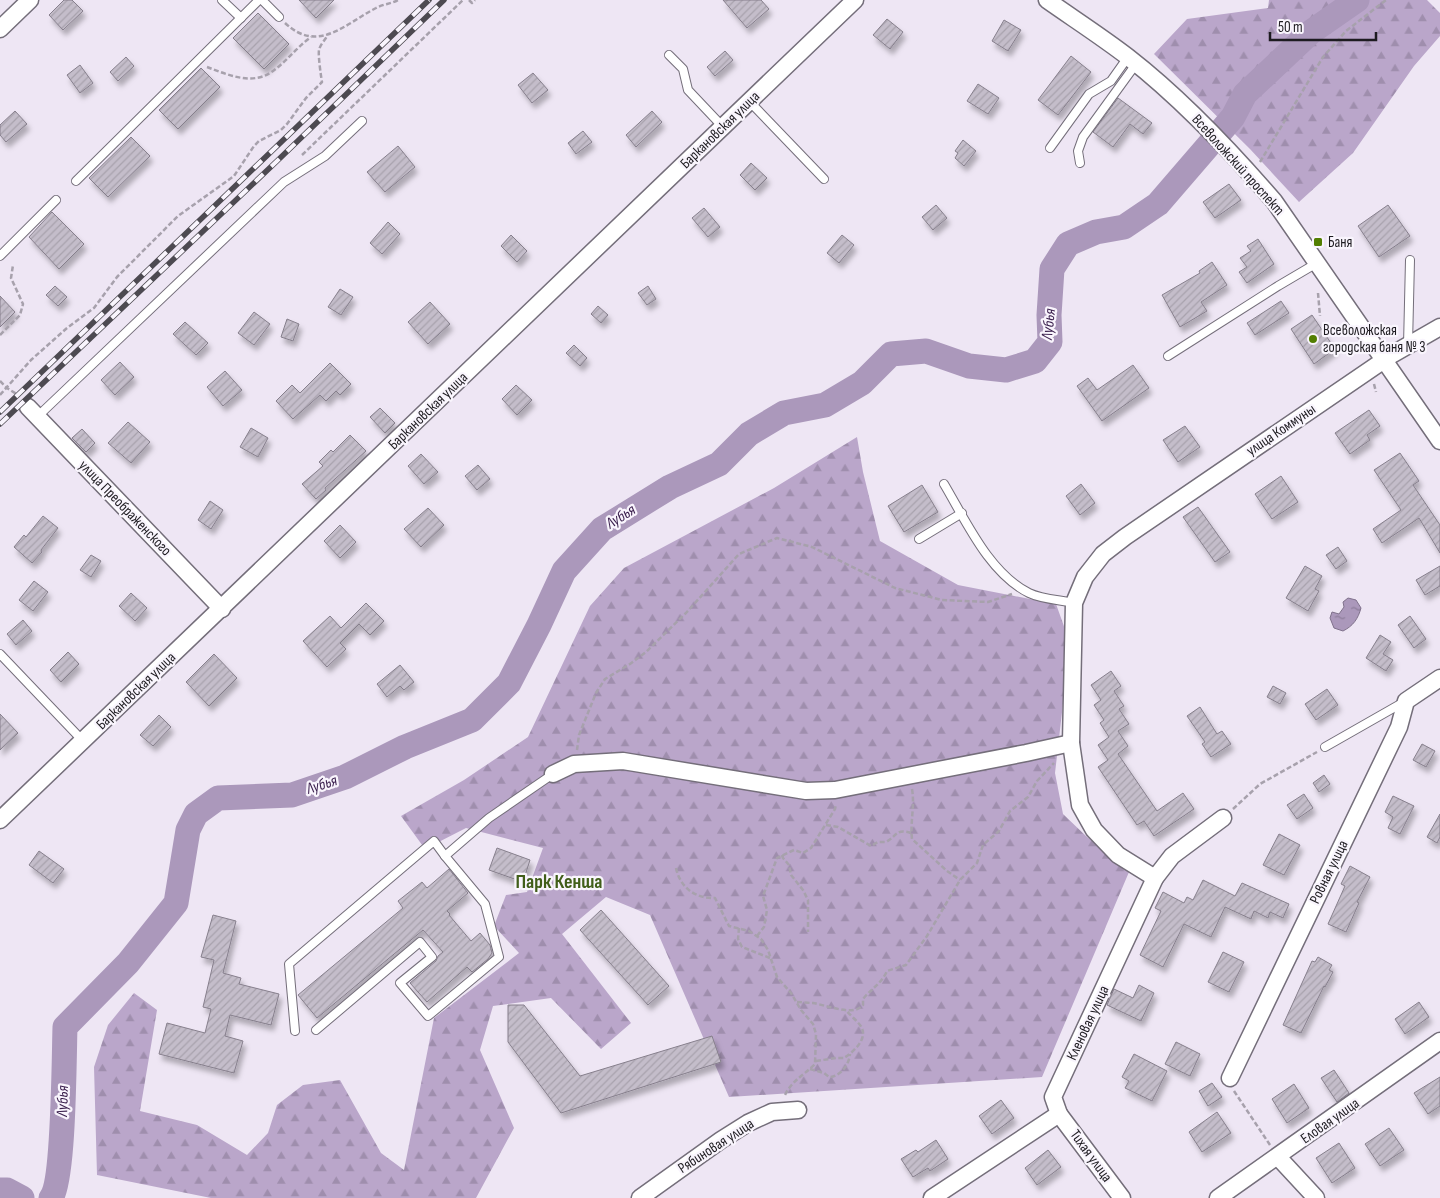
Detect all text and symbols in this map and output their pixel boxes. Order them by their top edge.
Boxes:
scale bar [1270,10,1376,42]
text: 50 m [1278,18,1303,37]
street label: Баркановская улица [676,87,764,173]
street label: Всеволожский проспект [1188,110,1288,220]
place label: Баня [1328,233,1353,252]
marker: Баня [1312,236,1324,248]
water label: Лубья [1038,307,1060,341]
place label: Всеволожская городская баня № 3 [1323,321,1425,357]
marker: Всеволожская городская баня № 3 [1307,333,1319,345]
street label: Баркановская улица [384,368,472,454]
street label: улица Коммуны [1243,400,1319,460]
street label: улица Преображенского [74,456,176,560]
water label: Лубья [602,500,640,534]
street label: Баркановская улица [92,648,180,734]
water label: Лубья [303,771,341,799]
street label: Ровная улица [1305,837,1353,907]
district label: Парк Кенша [515,870,603,894]
street label: Кленовая улица [1062,982,1114,1063]
water label: Лубья [53,1084,73,1118]
street label: Еловая улица [1297,1094,1363,1148]
street label: Рябиновая улица [674,1114,758,1178]
street label: Тихая улица [1066,1126,1116,1186]

